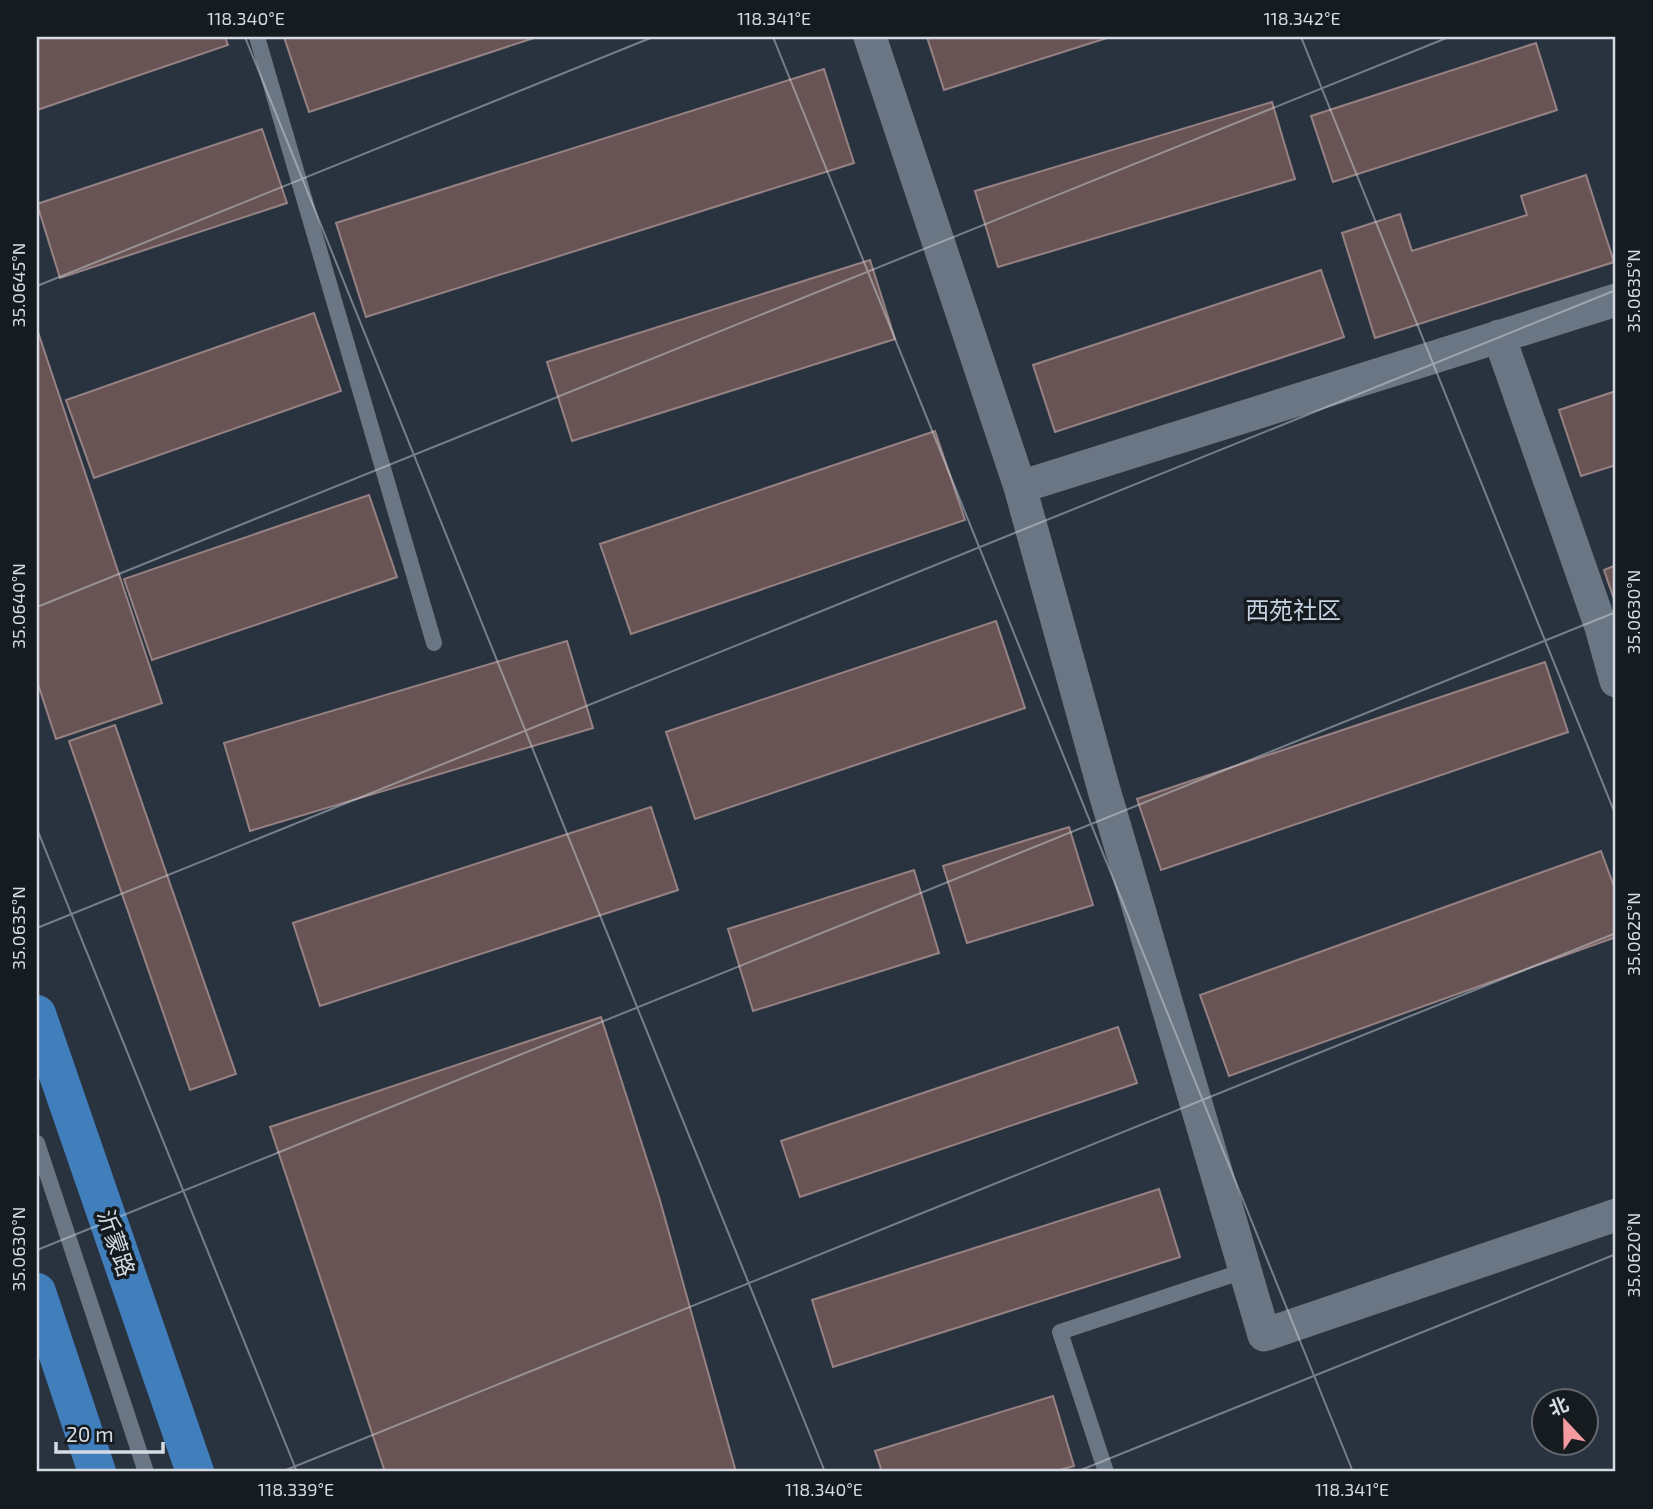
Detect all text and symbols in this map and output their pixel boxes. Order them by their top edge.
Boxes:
text: 118.340°E [207,7,285,29]
text: 118.341°E [737,7,811,29]
text: 118.342°E [1263,7,1341,29]
text: 35.0645°N [7,243,29,327]
text: 35.0635°N [1622,249,1644,333]
text: 35.0640°N [7,563,29,649]
text: 35.0630°N [1622,569,1644,655]
district label: 西苑社区 [1245,595,1341,624]
text: 35.0635°N [7,886,29,970]
text: 35.0625°N [1622,892,1644,976]
text: 35.0630°N [7,1206,29,1292]
street label: 沂蒙路 [93,1206,141,1280]
text: 35.0620°N [1622,1212,1644,1298]
north arrow [1530,1386,1600,1456]
text: 北 [1545,1392,1572,1420]
scale bar [56,1411,163,1455]
text: 20 m [66,1421,114,1446]
text: 118.339°E [258,1478,334,1500]
text: 118.340°E [785,1478,863,1500]
text: 118.341°E [1315,1478,1389,1500]

